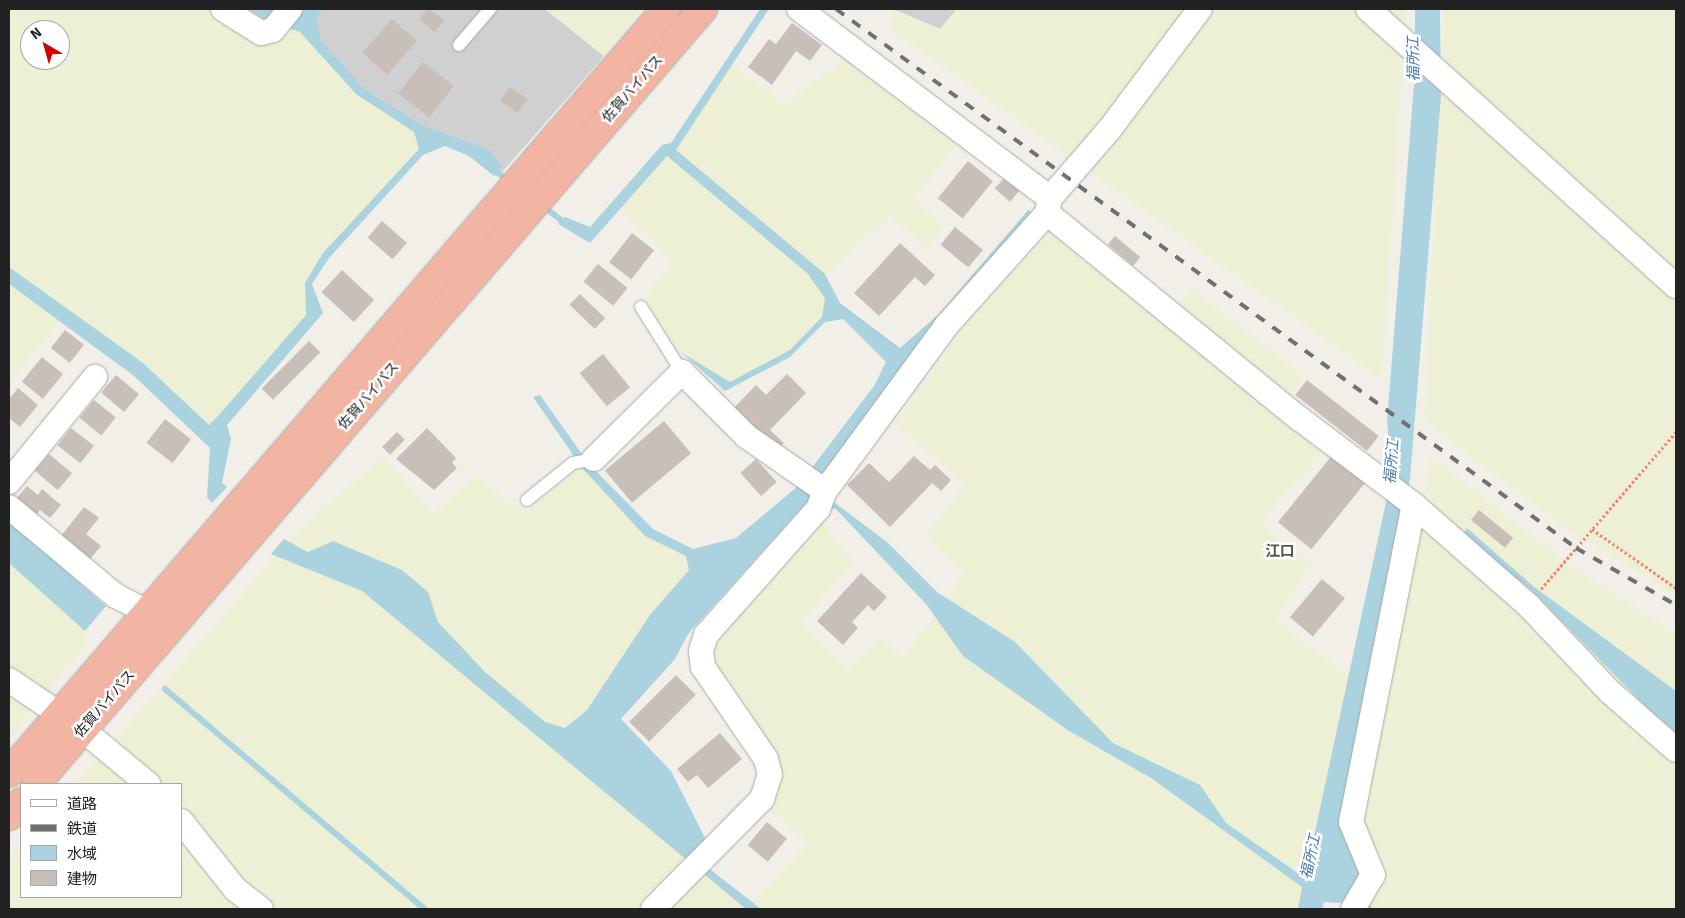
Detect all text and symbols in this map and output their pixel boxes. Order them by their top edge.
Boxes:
north arrow [20,20,70,70]
text: N [27,24,45,43]
water label: 福所江 [1405,36,1423,82]
street label: 佐賀バイパス [599,52,667,126]
street label: 佐賀バイパス [335,359,403,433]
water label: 福所江 [1381,439,1403,485]
district label: 江口 [1265,543,1295,561]
street label: 佐賀バイパス [71,667,139,741]
legend [20,783,182,898]
text: 道路 [67,795,97,813]
text: 鉄道 [67,820,97,838]
water label: 福所江 [1298,833,1324,881]
text: 水域 [67,845,97,863]
text: 建物 [67,870,97,888]

